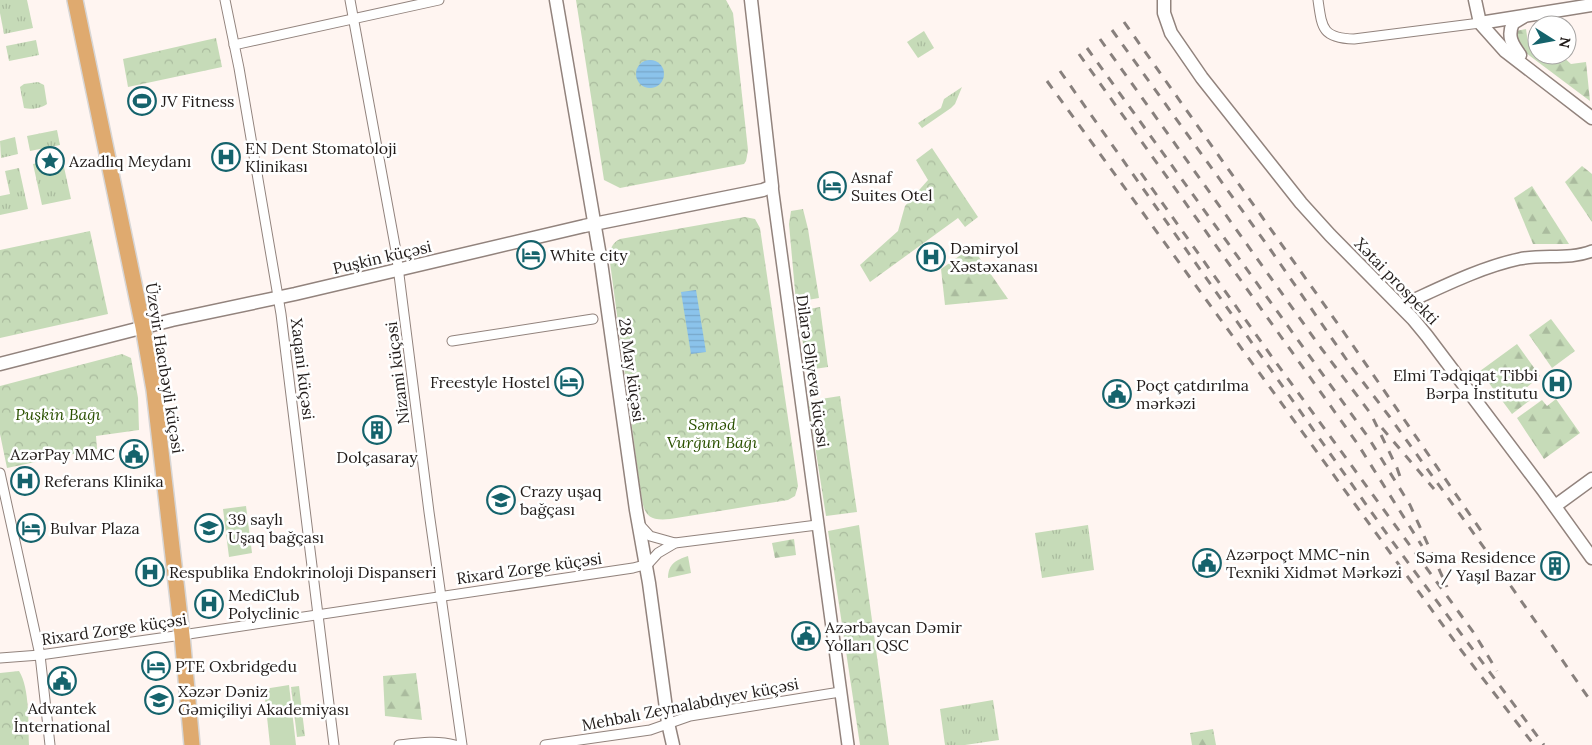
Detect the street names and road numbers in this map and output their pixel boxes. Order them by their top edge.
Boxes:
street label: Xətai prospekti [1351,233,1443,329]
street label: Puşkin küçəsi [331,236,433,278]
street label: Üzeyir Hacıbəyli küçəsi [142,281,188,455]
street label: Dilarə Əliyeva küçəsi [792,293,834,449]
street label: Xaqani küçəsi [287,317,319,421]
street label: 28 May küçəsi [615,317,649,423]
street label: Nizami küçəsi [381,320,413,426]
street label: Rixard Zorge küçəsi [455,548,603,588]
street label: Rixard Zorge küçəsi [40,609,188,649]
street label: Mehbalı Zeynalabdıyev küçəsi [580,673,800,735]

